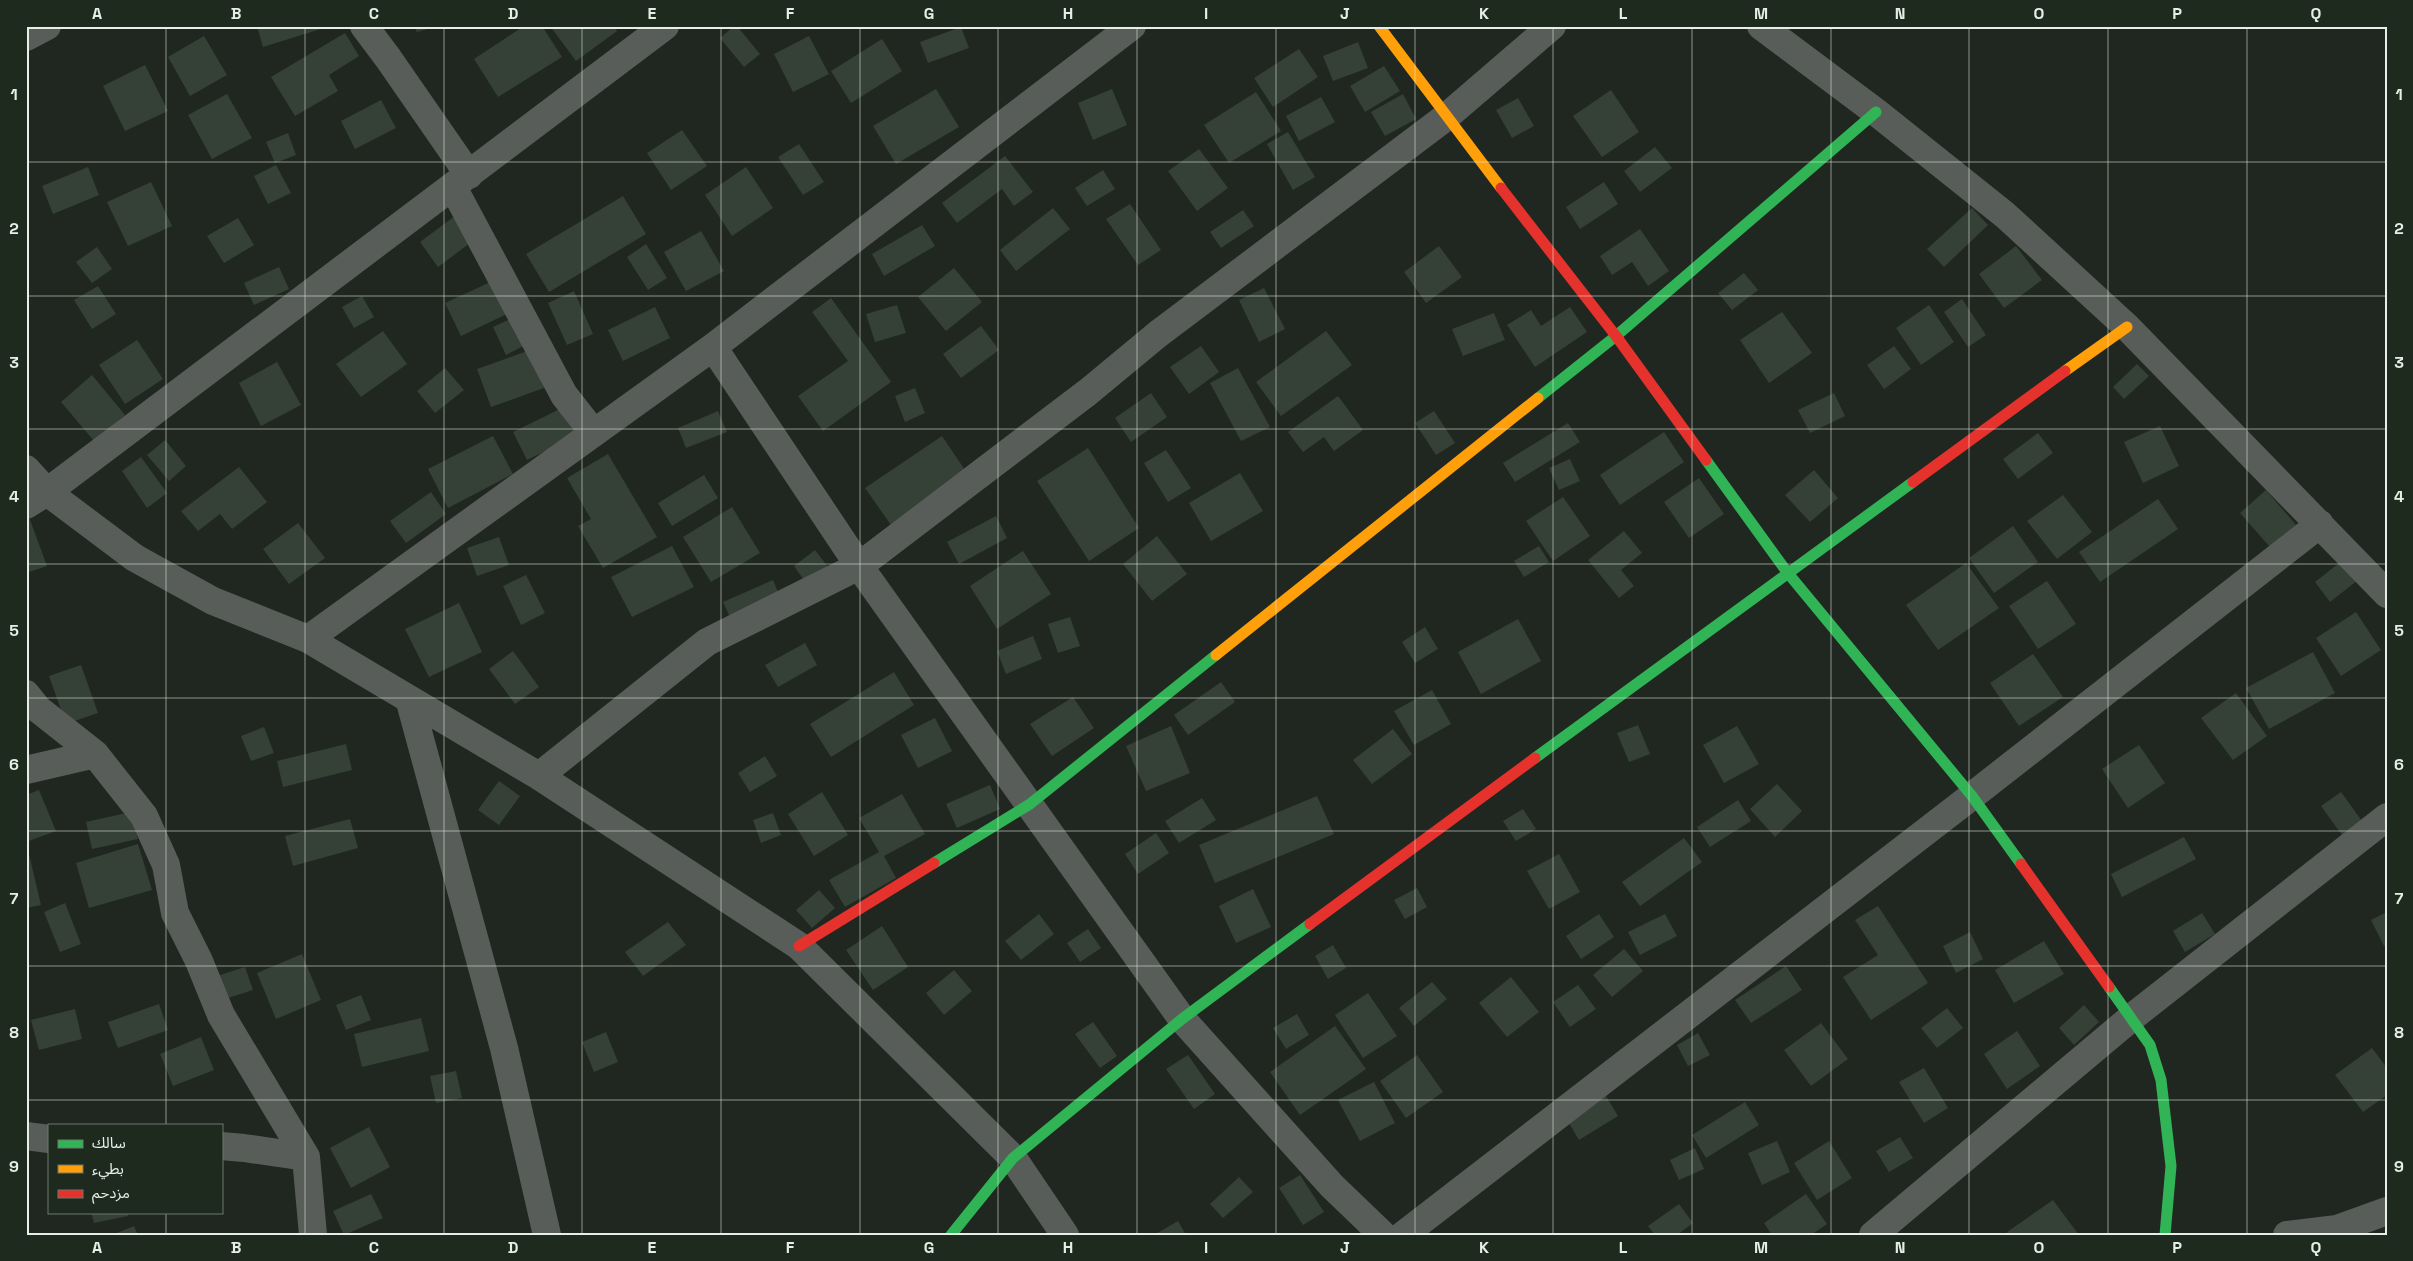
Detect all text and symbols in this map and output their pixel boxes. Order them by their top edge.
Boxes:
text: A [92,3,102,24]
text: B [231,3,241,24]
text: C [369,3,379,24]
text: D [508,3,518,24]
text: E [648,3,657,24]
text: F [786,3,795,24]
text: G [924,3,934,24]
text: H [1063,3,1073,24]
text: I [1204,3,1208,24]
text: J [1340,3,1350,24]
text: K [1479,3,1489,24]
text: L [1619,3,1628,24]
text: M [1754,3,1768,24]
text: N [1895,3,1905,24]
text: O [2034,3,2045,24]
text: P [2172,3,2182,24]
text: Q [2311,3,2322,24]
text: 1 [10,84,18,105]
text: 1 [2395,84,2403,105]
text: 2 [9,218,19,239]
text: 2 [2394,218,2404,239]
text: 3 [9,352,19,373]
text: 3 [2394,352,2404,373]
text: 4 [9,486,19,507]
text: 4 [2394,486,2404,507]
text: 5 [9,620,19,641]
text: 5 [2394,620,2404,641]
text: 6 [9,754,19,775]
text: 6 [2394,754,2404,775]
text: 7 [10,888,19,909]
text: 7 [2395,888,2404,909]
text: 8 [9,1022,19,1043]
text: 8 [2394,1022,2404,1043]
legend [48,1124,222,1214]
text: سالك [92,1133,126,1152]
text: 9 [9,1156,19,1177]
text: 9 [2394,1156,2404,1177]
text: بطيء [92,1159,124,1180]
text: مزدحم [92,1183,130,1204]
text: A [92,1237,102,1258]
text: B [231,1237,241,1258]
text: C [369,1237,379,1258]
text: D [508,1237,518,1258]
text: E [648,1237,657,1258]
text: F [786,1237,795,1258]
text: G [924,1237,934,1258]
text: H [1063,1237,1073,1258]
text: I [1204,1237,1208,1258]
text: J [1340,1237,1350,1258]
text: K [1479,1237,1489,1258]
text: L [1619,1237,1628,1258]
text: M [1754,1237,1768,1258]
text: N [1895,1237,1905,1258]
text: O [2034,1237,2045,1258]
text: P [2172,1237,2182,1258]
text: Q [2311,1237,2322,1258]

